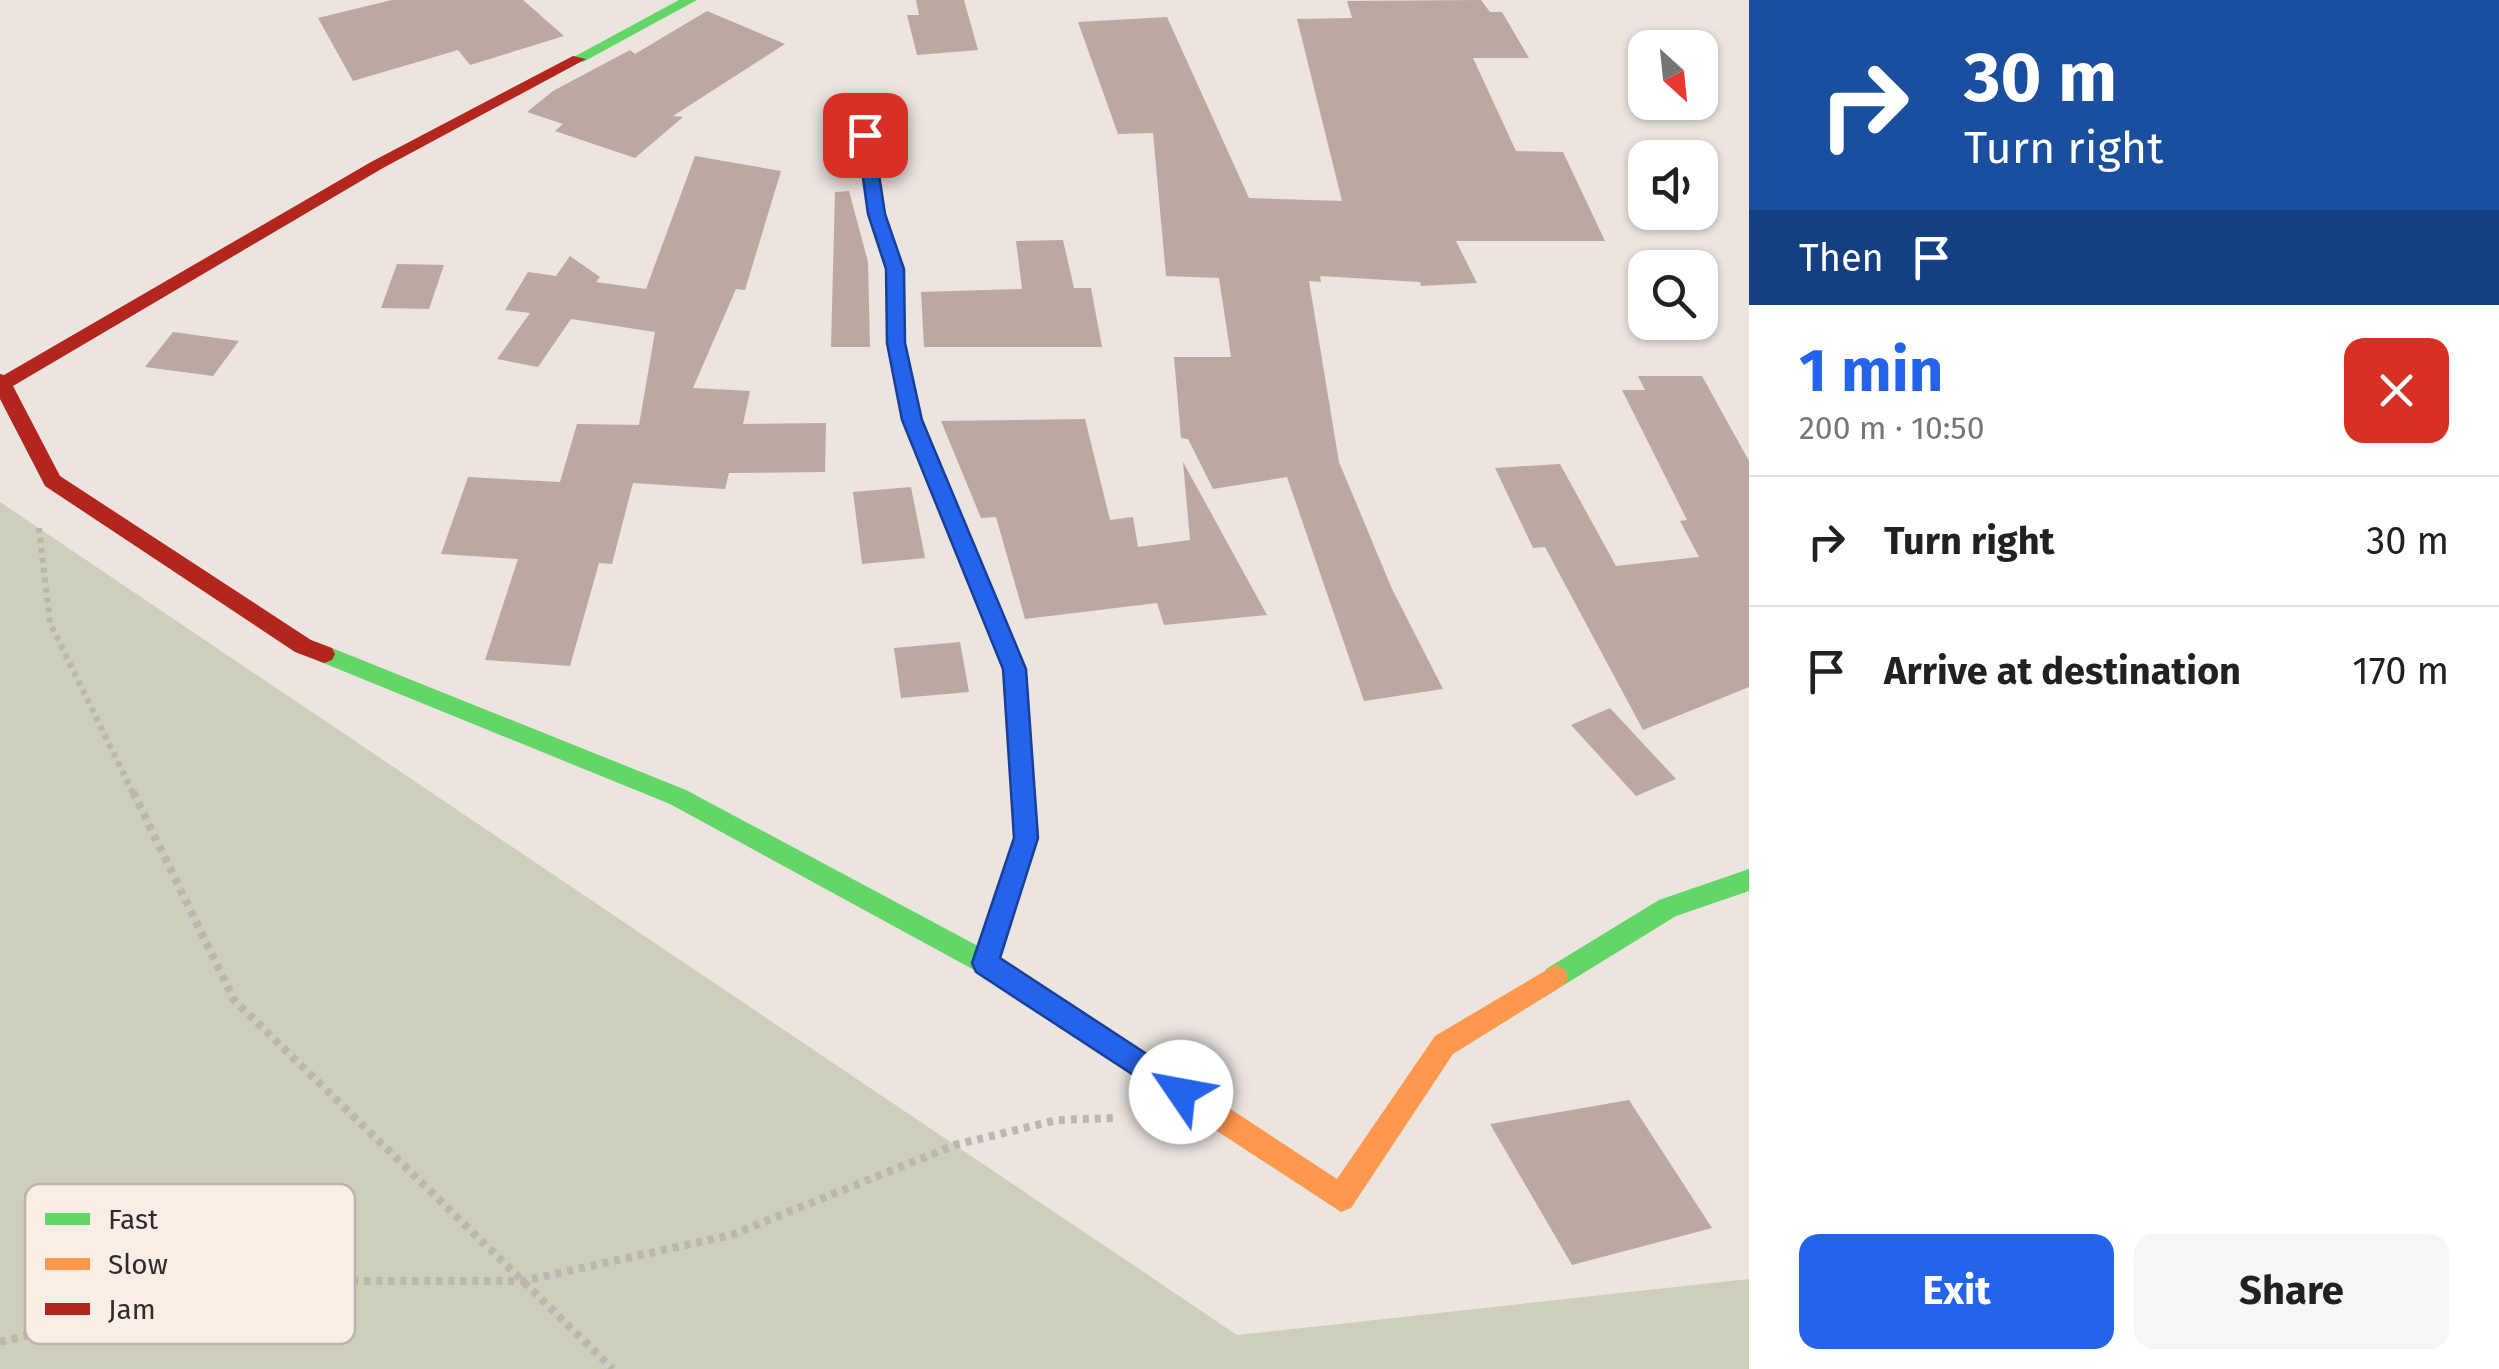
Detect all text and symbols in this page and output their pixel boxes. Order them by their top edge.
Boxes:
north arrow [1628,30,1718,120]
map controls [1628,30,1718,340]
text: 30 m [1964,36,2117,120]
icon: right [1799,40,1929,170]
pin [823,93,908,178]
icon: arrive [838,108,893,163]
text: Turn right [1964,121,2163,175]
button: sound [1628,140,1718,230]
icon: arrive [1904,230,1959,285]
text: Then [1799,235,1884,281]
button: search [1628,250,1718,340]
text: 1 min [1799,335,1943,407]
button: close [2344,338,2449,443]
text: 200 m · 10:50 [1799,409,1985,447]
icon: right [1799,514,1854,569]
text: Turn right [1884,518,2054,564]
text: 30 m [2366,518,2449,564]
icon: arrive [1799,644,1854,699]
text: Arrive at destination [1884,648,2241,694]
text: 170 m [2352,648,2449,694]
position arrow [1129,1040,1233,1144]
legend [25,1184,355,1344]
text: Fast [108,1203,159,1236]
button: Exit [1799,1234,2114,1349]
button: Share [2134,1234,2449,1349]
text: Slow [108,1248,168,1281]
text: Jam [108,1293,156,1326]

